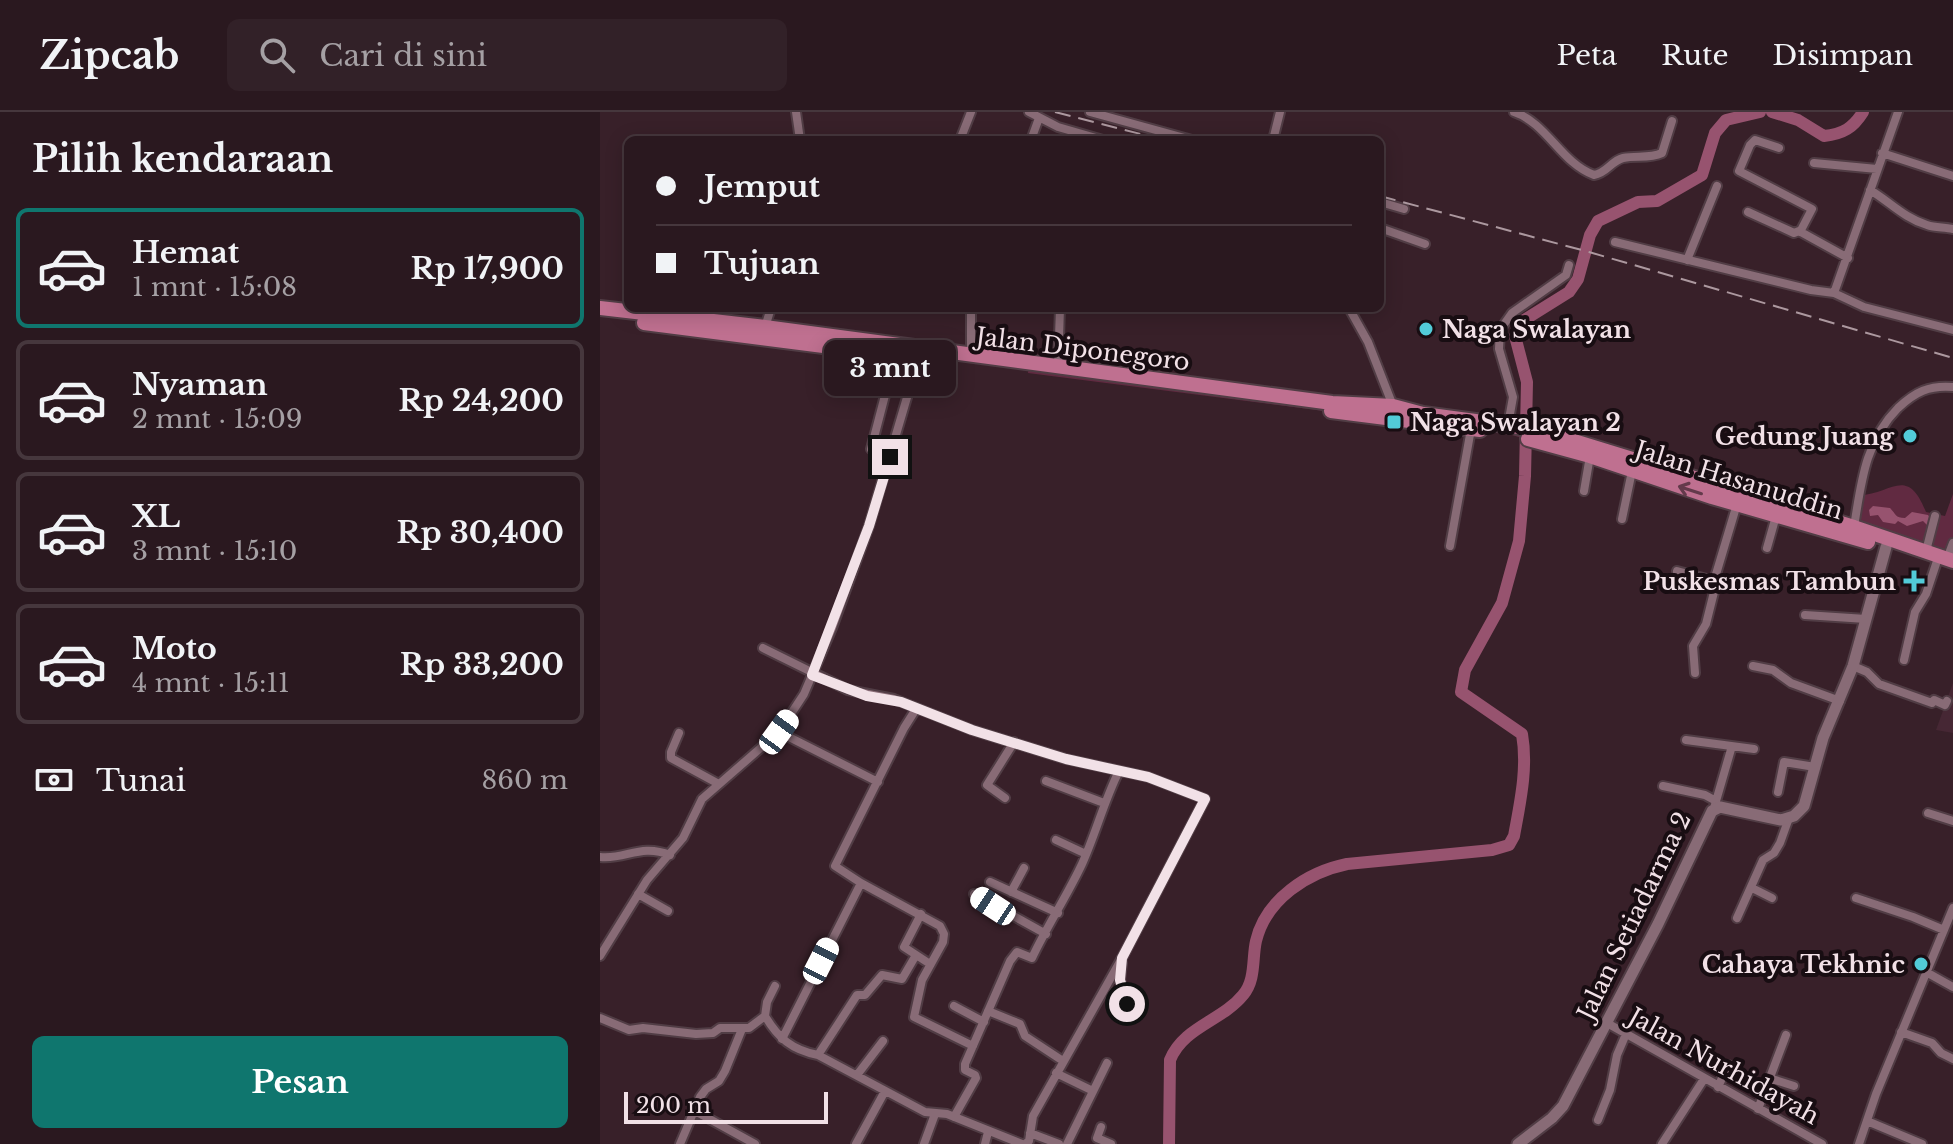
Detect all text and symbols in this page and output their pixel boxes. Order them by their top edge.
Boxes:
search box [227,19,787,91]
text: Zipcab [40,32,179,79]
icon: search [255,33,299,77]
text: Cari di sini [319,37,487,74]
text: Peta [1557,38,1617,73]
text: Rute [1661,38,1729,73]
text: Disimpan [1773,38,1913,73]
text: Pilih kendaraan [32,137,333,182]
text: Jemput [704,168,820,205]
icon: car [36,232,108,304]
text: Hemat [132,234,239,271]
text: Tujuan [704,245,820,282]
text: Rp 17,900 [410,250,564,287]
text: 1 mnt · 15:08 [132,271,297,303]
place label: Naga Swalayan [1442,315,1631,344]
marker: Naga Swalayan [1417,320,1435,338]
street label: Jalan Diponegoro [972,321,1191,376]
callout: 3 mnt [824,341,956,397]
text: 3 mnt [849,352,931,384]
icon: car [36,364,108,436]
text: Nyaman [132,366,268,403]
text: Rp 24,200 [399,382,564,419]
text: 2 mnt · 15:09 [132,403,303,435]
place label: Naga Swalayan 2 [1410,408,1621,437]
marker: Naga Swalayan 2 [1385,413,1403,431]
place label: Gedung Juang [1715,422,1895,451]
marker: Gedung Juang [1901,427,1919,445]
street label: Jalan Hasanuddin [1629,434,1846,525]
route end [872,439,908,475]
one-way arrow [1678,482,1703,497]
icon: car [36,496,108,568]
text: XL [132,498,180,535]
text: Rp 30,400 [396,514,564,551]
text: 3 mnt · 15:10 [132,535,297,567]
place label: Puskesmas Tambun [1643,567,1897,596]
marker: Puskesmas Tambun [1903,570,1925,592]
icon: car [36,628,108,700]
text: Moto [132,630,217,667]
text: Rp 33,200 [400,646,564,683]
text: 4 mnt · 15:11 [132,667,290,699]
car [755,706,803,758]
icon: cash [32,758,76,802]
text: Tunai [96,762,186,799]
text: 860 m [482,764,568,796]
street label: Jalan Setiadarma 2 [1570,807,1697,1027]
car [966,883,1020,929]
car [799,934,843,988]
place label: Cahaya Tekhnic [1702,950,1905,979]
marker: Cahaya Tekhnic [1912,955,1930,973]
route start [1109,986,1145,1022]
street label: Jalan Nurhidayah [1621,1000,1824,1130]
button: Pesan [32,1036,568,1128]
scale bar [624,1088,828,1124]
text: 200 m [636,1092,711,1119]

